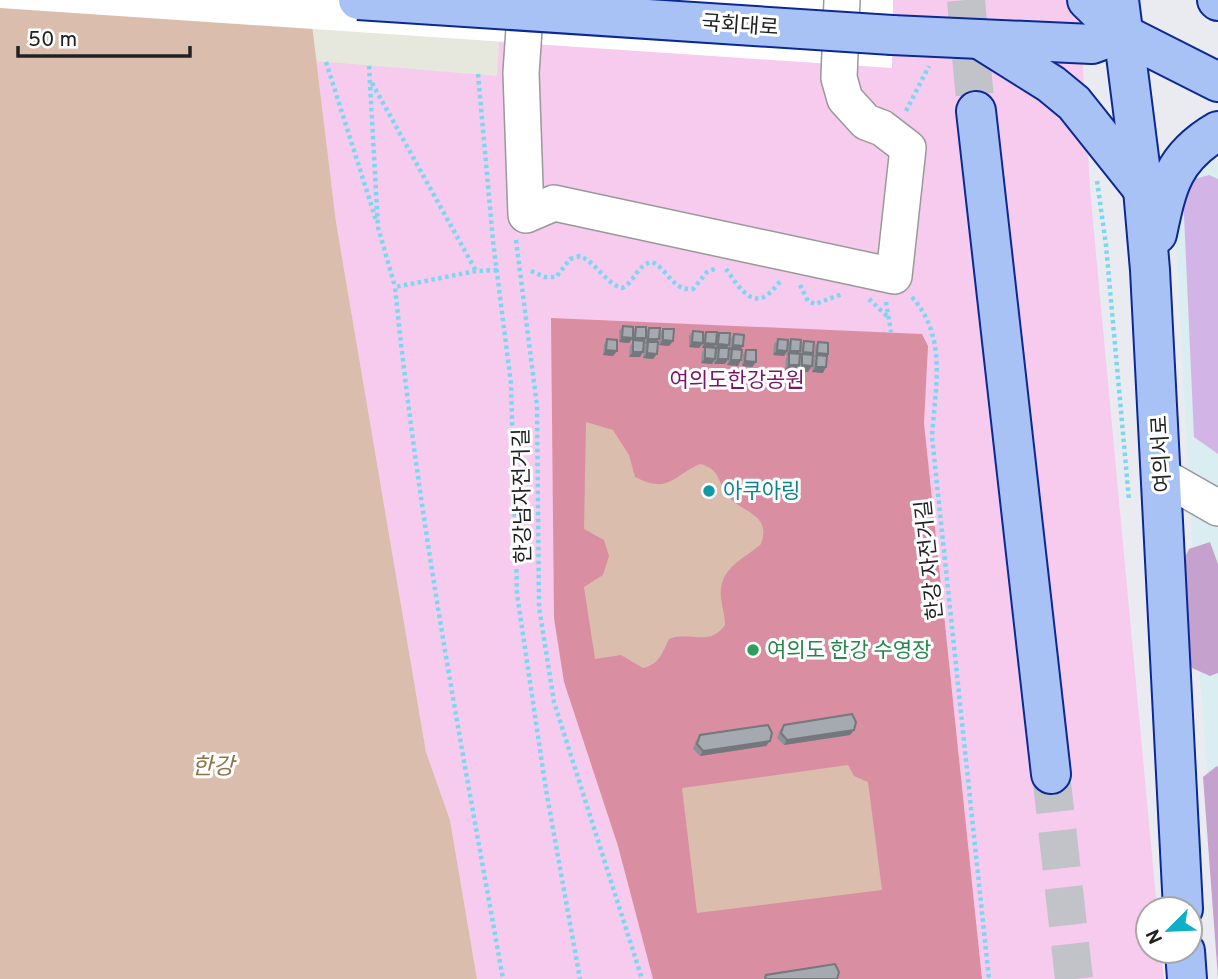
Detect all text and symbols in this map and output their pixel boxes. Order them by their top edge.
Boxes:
street label: 국회대로 [700,10,779,43]
scale bar [18,14,189,58]
text: 50 m [28,27,77,54]
park label: 여의도한강공원 [669,368,805,395]
street label: 여의서로 [1147,415,1178,493]
street label: 한강남자전거길 [509,428,538,564]
place label: 아쿠아링 [723,479,800,506]
marker: 아쿠아링 [701,483,717,499]
street label: 한강 자전거길 [911,498,950,621]
place label: 여의도 한강 수영장 [767,638,931,665]
marker: 여의도 한강 수영장 [745,642,761,658]
water label: 한강 [192,754,237,783]
north arrow [1134,895,1204,965]
text: N [1142,925,1169,947]

